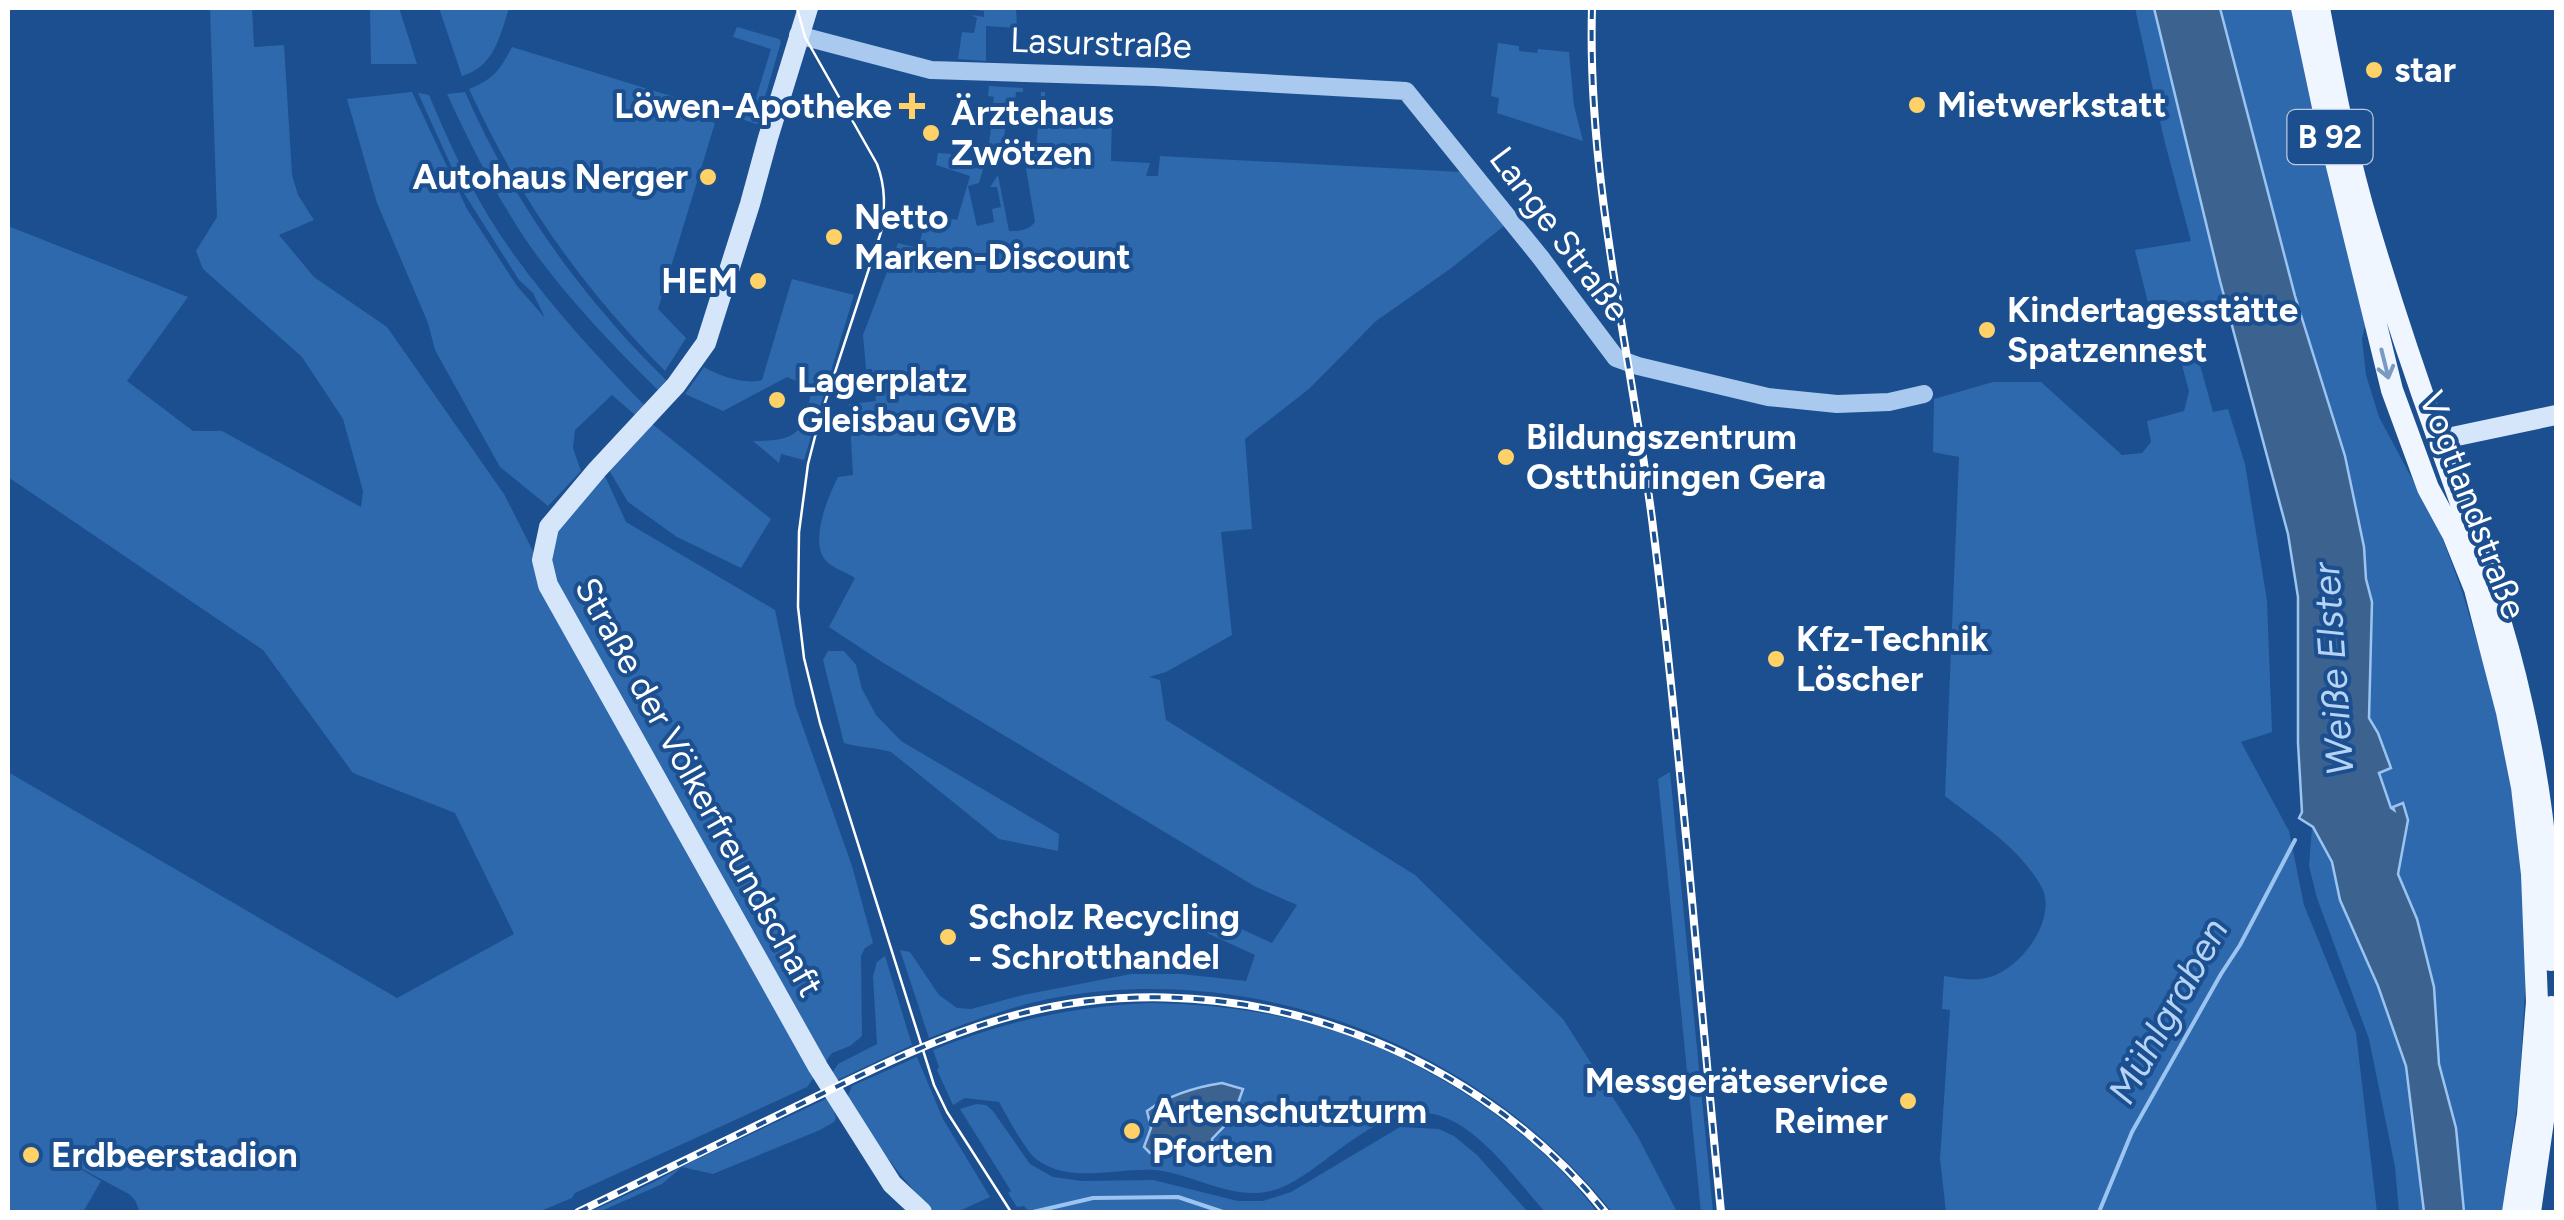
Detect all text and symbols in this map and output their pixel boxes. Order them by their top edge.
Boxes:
street label: Lasurstraße [1009,19,1193,67]
place label: star [2394,49,2456,91]
marker: star [2363,59,2385,81]
place label: Mietwerkstatt [1937,84,2167,126]
place label: Löwen-Apotheke [614,85,892,127]
place label: Ärztehaus Zwötzen [951,92,1114,174]
marker: Mietwerkstatt [1906,94,1928,116]
marker: Löwen-Apotheke [901,95,923,117]
road number: B 92 [2288,110,2372,164]
marker: Ärztehaus Zwötzen [920,122,942,144]
street label: Lange Straße [1481,139,1639,329]
place label: Autohaus Nerger [413,156,688,198]
marker: Autohaus Nerger [697,166,719,188]
place label: Netto Marken-Discount [854,196,1131,278]
marker: Netto Marken-Discount [823,226,845,248]
place label: HEM [661,260,738,302]
marker: HEM [747,270,769,292]
place label: Kindertagesstätte Spatzennest [2007,289,2298,371]
marker: Kindertagesstätte Spatzennest [1976,319,1998,341]
one-way arrow [2377,347,2395,379]
place label: Lagerplatz Gleisbau GVB [797,359,1017,441]
street label: Vogtlandstraße [2410,385,2536,625]
marker: Lagerplatz Gleisbau GVB [766,389,788,411]
place label: Bildungszentrum Ostthüringen Gera [1526,416,1826,498]
marker: Bildungszentrum Ostthüringen Gera [1495,446,1517,468]
water label: Weiße Elster [2303,560,2363,777]
street label: Straße der Völkerfreundschaft [566,570,832,1004]
place label: Kfz-Technik Löscher [1796,618,1989,700]
marker: Kfz-Technik Löscher [1765,648,1787,670]
place label: Scholz Recycling - Schrotthandel [968,896,1240,978]
water label: Mühlgraben [2098,910,2238,1112]
marker: Scholz Recycling - Schrotthandel [937,926,959,948]
place label: Messgeräteservice Reimer [1585,1060,1888,1142]
place label: Artenschutzturm Pforten [1152,1090,1427,1172]
marker: Messgeräteservice Reimer [1897,1090,1919,1112]
marker: Artenschutzturm Pforten [1121,1120,1143,1142]
place label: Erdbeerstadion [51,1134,298,1176]
marker: Erdbeerstadion [20,1144,42,1166]

